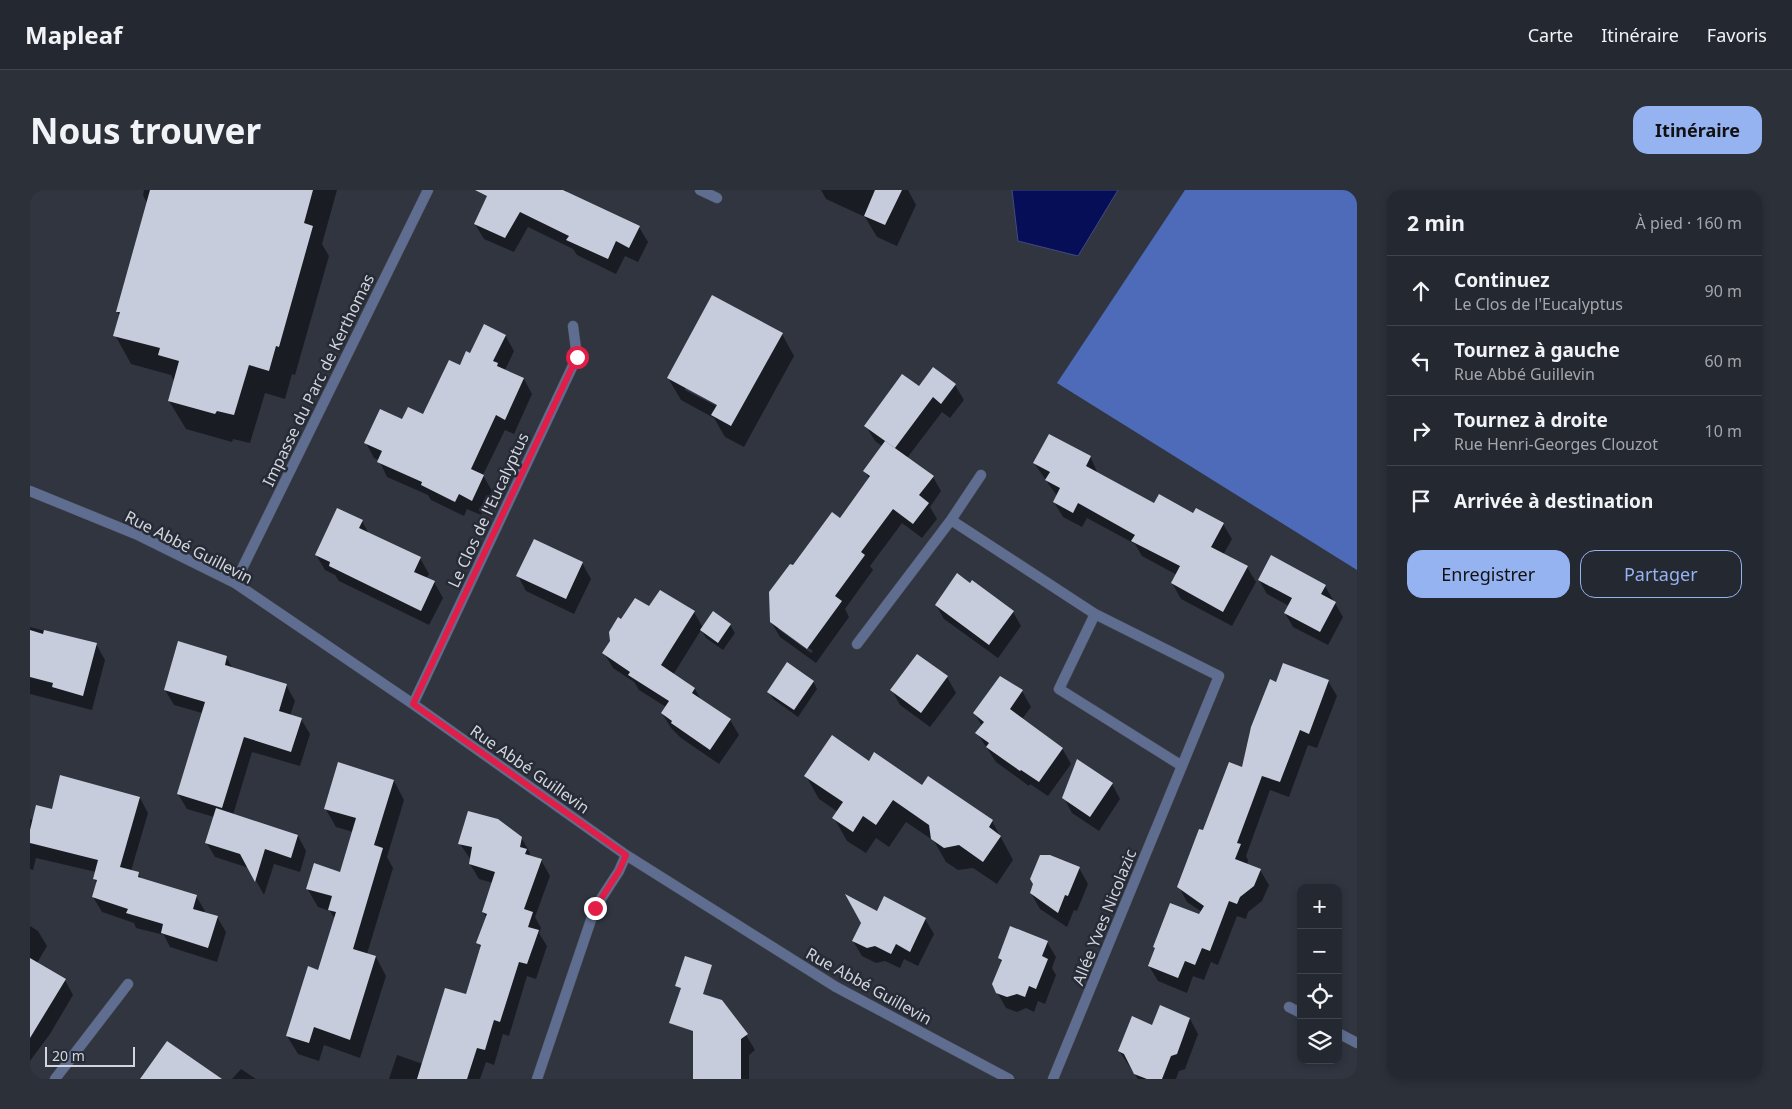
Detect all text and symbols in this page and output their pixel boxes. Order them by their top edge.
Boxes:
text: Mapleaf [25,18,122,51]
text: Carte [1528,23,1573,47]
text: Itinéraire [1601,23,1679,47]
text: Favoris [1707,23,1767,47]
button: Itinéraire [1633,106,1762,154]
text: Nous trouver [30,107,261,154]
text: 2 min [1407,209,1465,237]
text: À pied · 160 m [1636,212,1742,234]
text: Continuez [1454,267,1550,293]
street label: Impasse du Parc de Kerthomas [257,270,379,490]
icon: ahead [1407,277,1435,305]
text: 90 m [1705,280,1742,302]
text: Le Clos de l'Eucalyptus [1454,293,1623,315]
text: Tournez à gauche [1454,337,1620,363]
route start [566,346,589,369]
icon: left [1407,347,1435,375]
text: 60 m [1705,350,1742,372]
text: Rue Abbé Guillevin [1454,363,1595,385]
text: Tournez à droite [1454,407,1608,433]
icon: right [1407,417,1435,445]
text: 10 m [1705,420,1742,442]
street label: Le Clos de l'Eucalyptus [442,429,534,591]
text: Rue Henri-Georges Clouzot [1454,433,1658,455]
icon: arrive [1407,487,1435,515]
text: Arrivée à destination [1454,488,1653,514]
street label: Rue Abbé Guillevin [121,505,257,589]
button: Enregistrer [1407,550,1570,598]
button: Partager [1580,550,1742,598]
street label: Rue Abbé Guillevin [466,720,594,818]
street label: Allée Yves Nicolazic [1067,845,1141,988]
map controls [1297,884,1342,1064]
button: + [1297,884,1342,929]
route end [584,897,607,920]
button: − [1297,929,1342,974]
street label: Rue Abbé Guillevin [802,942,936,1030]
button: locate [1297,974,1342,1019]
button: layers [1297,1019,1342,1064]
scale bar [45,1044,135,1067]
text: 20 m [52,1046,85,1065]

